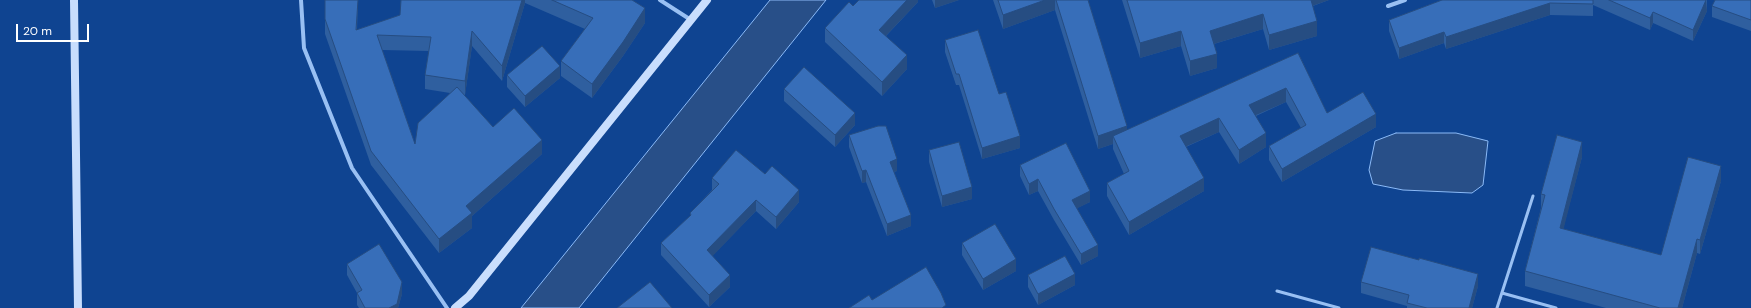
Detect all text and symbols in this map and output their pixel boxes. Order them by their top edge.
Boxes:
scale bar [18,16,91,42]
text: 20 m [23,23,52,39]

